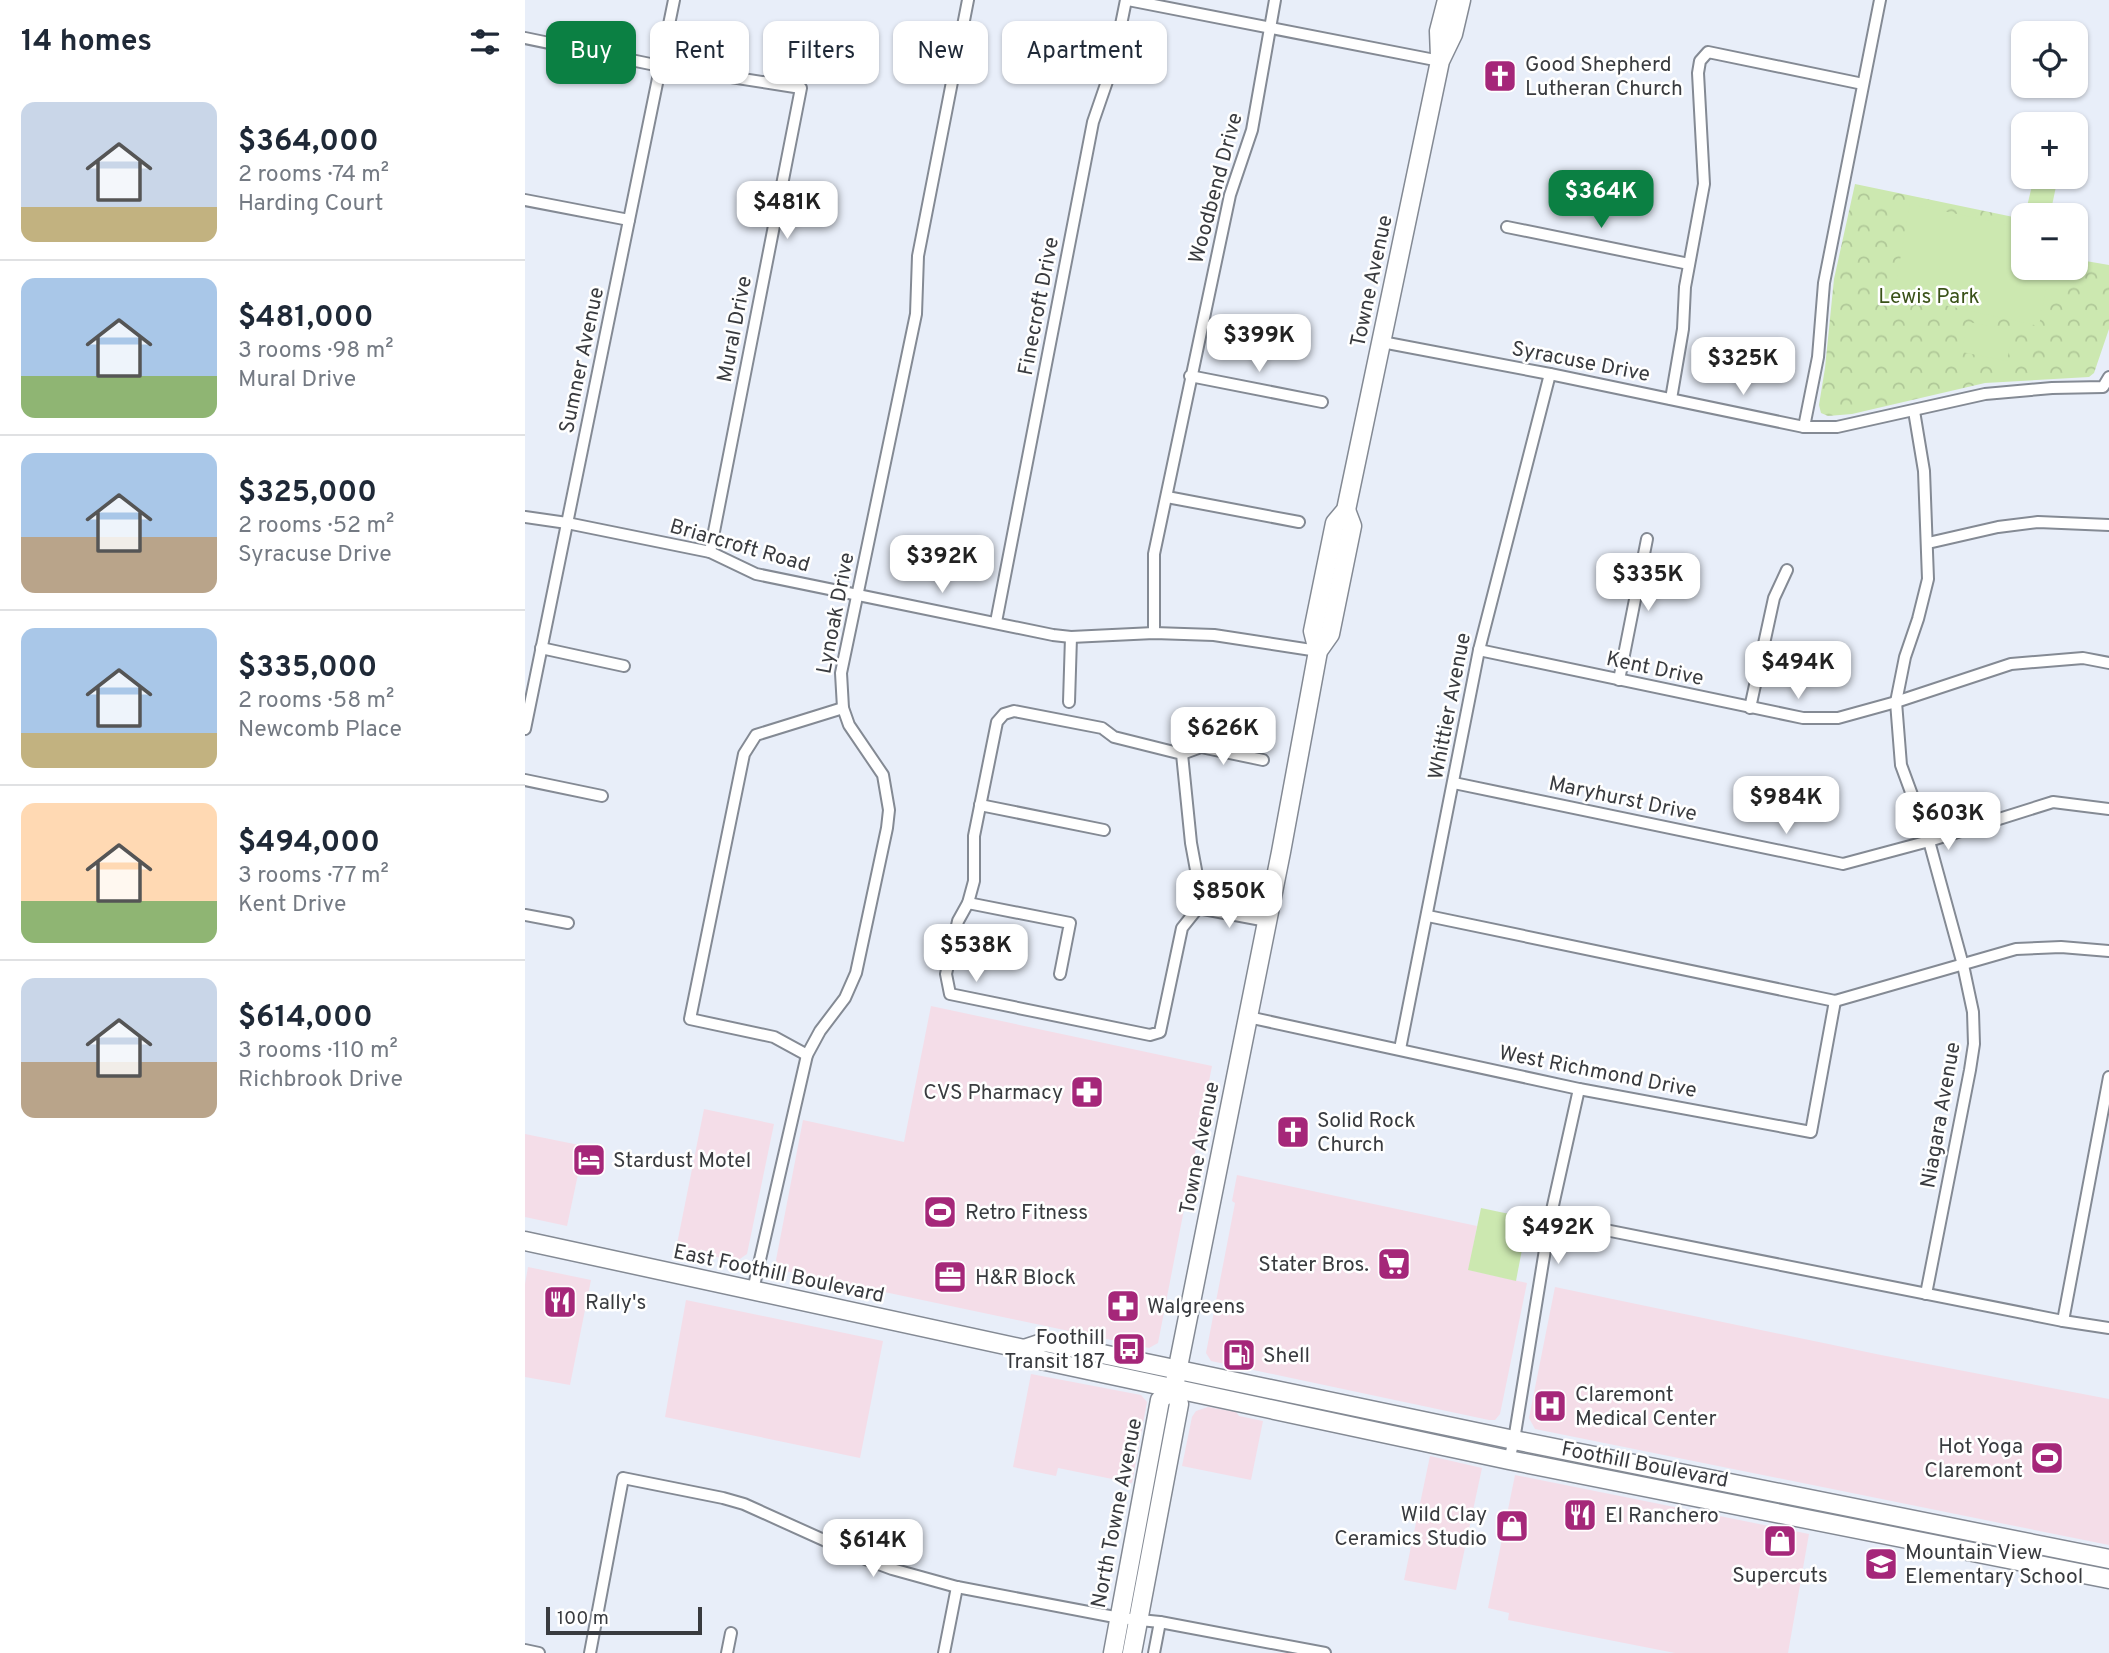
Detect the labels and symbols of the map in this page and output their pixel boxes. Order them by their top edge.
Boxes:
place label: Good Shepherd Lutheran Church [1525,52,1683,103]
church icon: Good Shepherd Lutheran Church [1481,57,1519,95]
street label: Woodbend Drive [1183,110,1250,267]
pin: $364K [1552,170,1650,230]
pin: $481K [738,182,836,241]
street label: Towne Avenue [1345,213,1400,350]
street label: Finecroft Drive [1013,235,1066,378]
street label: Mural Drive [712,274,759,385]
park label: Lewis Park [1878,284,1980,311]
street label: Sumner Avenue [554,285,611,436]
pin: $399K [1210,314,1308,374]
street label: Syracuse Drive [1509,336,1652,389]
pin: $325K [1694,338,1792,397]
street label: Briarcroft Road [666,514,813,579]
pin: $392K [893,536,991,595]
street label: Lynoak Drive [811,550,861,676]
pin: $335K [1599,554,1697,613]
street label: Whittier Avenue [1423,630,1478,782]
pin: $494K [1749,642,1847,701]
street label: Kent Drive [1603,646,1706,693]
pin: $626K [1174,708,1272,767]
street label: Maryhurst Drive [1546,771,1699,828]
pin: $984K [1737,776,1835,836]
pin: $603K [1899,792,1997,852]
pin: $850K [1180,870,1278,930]
pin: $538K [927,925,1025,984]
street label: West Richmond Drive [1496,1040,1699,1105]
street label: Niagara Avenue [1915,1040,1968,1190]
pharmacy icon: CVS Pharmacy [1068,1073,1106,1111]
place label: CVS Pharmacy [923,1080,1063,1107]
street label: Towne Avenue [1174,1080,1227,1217]
place label: Solid Rock Church [1317,1108,1416,1159]
church icon: Solid Rock Church [1274,1113,1312,1151]
hotel icon: Stardust Motel [570,1141,608,1179]
place label: Stardust Motel [613,1148,751,1175]
sports icon: Retro Fitness [921,1193,959,1231]
place label: Retro Fitness [965,1200,1088,1227]
pin: $492K [1509,1206,1607,1266]
street label: East Foothill Boulevard [671,1239,887,1310]
supermarket icon: Stater Bros. [1375,1245,1413,1283]
place label: Stater Bros. [1258,1252,1369,1279]
office icon: H&R Block [931,1258,969,1296]
place label: H&R Block [975,1265,1076,1292]
restaurant icon: Rally's [541,1283,579,1321]
pharmacy icon: Walgreens [1104,1287,1142,1325]
place label: Rally's [585,1290,646,1317]
place label: Walgreens [1147,1294,1245,1321]
place label: Foothill Transit 187 [1004,1325,1105,1376]
bus stop icon: Foothill Transit 187 [1110,1330,1148,1368]
fuel station icon: Shell [1220,1336,1258,1374]
place label: Shell [1263,1343,1310,1370]
place label: Claremont Medical Center [1575,1382,1717,1433]
hospital icon: Claremont Medical Center [1531,1387,1569,1425]
street label: North Towne Avenue [1086,1416,1149,1611]
place label: Hot Yoga Claremont [1924,1434,2023,1485]
street label: Foothill Boulevard [1559,1436,1730,1495]
sports icon: Hot Yoga Claremont [2028,1439,2066,1477]
restaurant icon: El Ranchero [1561,1496,1599,1534]
place label: Wild Clay Ceramics Studio [1334,1502,1487,1553]
place label: El Ranchero [1605,1503,1719,1530]
shop icon: Wild Clay Ceramics Studio [1493,1507,1531,1545]
pin: $614K [824,1520,922,1579]
shop icon: Supercuts [1761,1522,1799,1560]
place label: Mountain View Elementary School [1905,1540,2083,1591]
school or university icon: Mountain View Elementary School [1862,1545,1900,1583]
place label: Supercuts [1732,1563,1828,1590]
scale bar [546,1604,702,1636]

